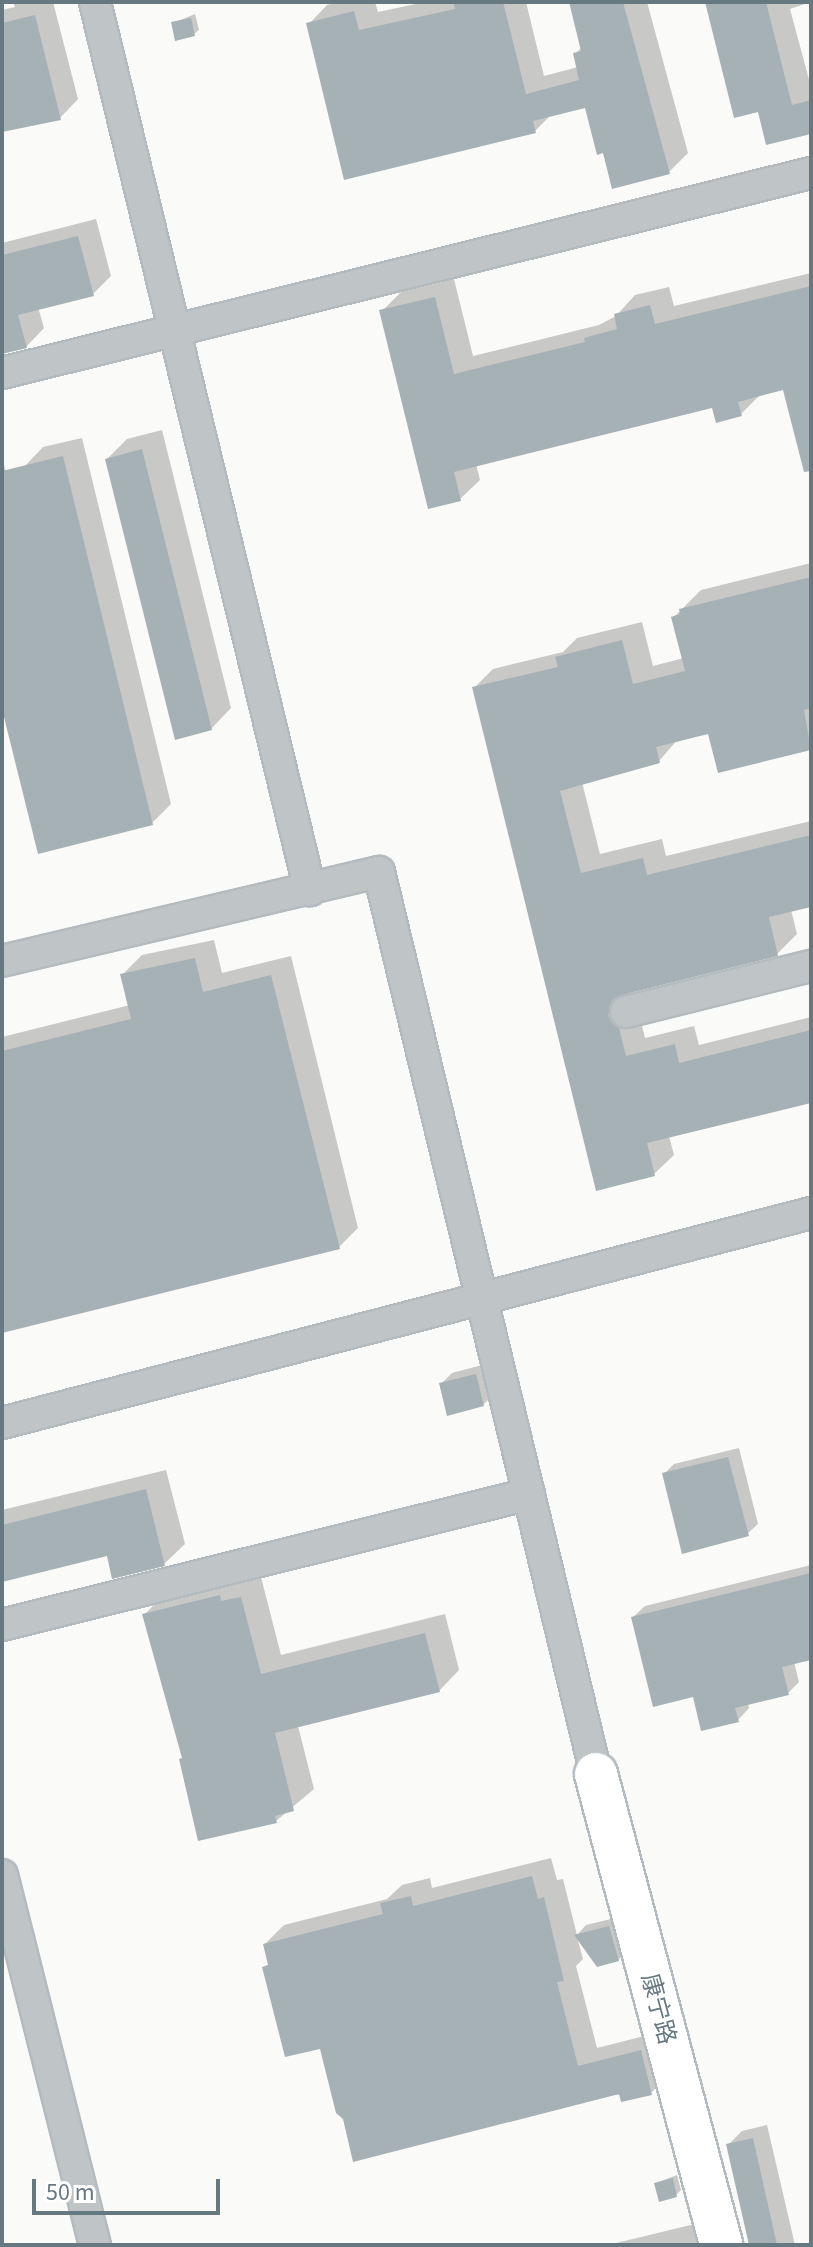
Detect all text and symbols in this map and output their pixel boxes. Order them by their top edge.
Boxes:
street label: 康宁路 [635,1970,681,2048]
scale bar [36,2163,224,2213]
text: 50 m [46,2175,95,2210]

